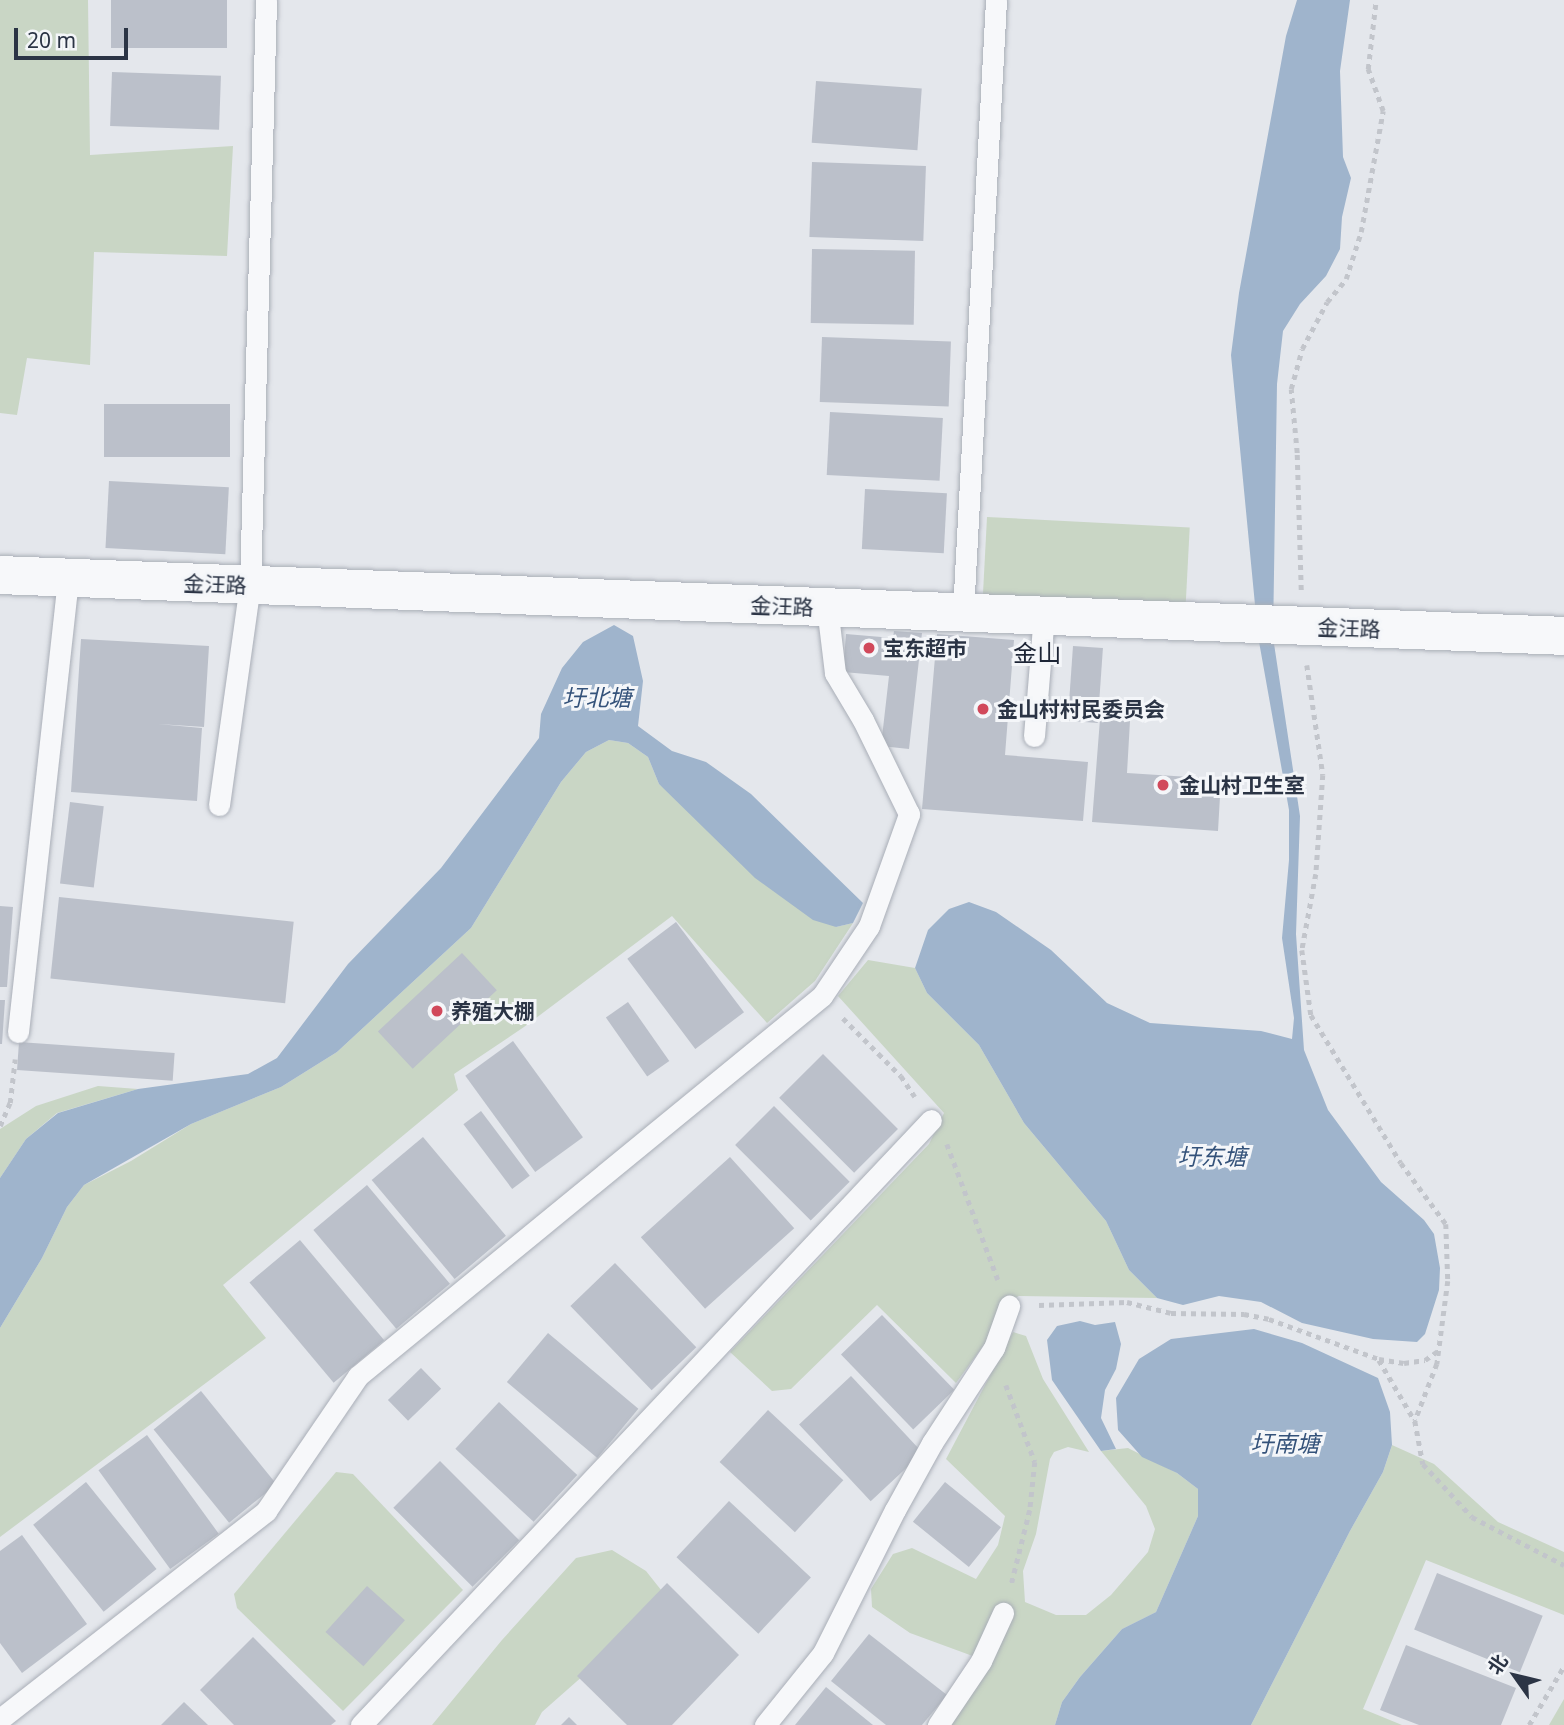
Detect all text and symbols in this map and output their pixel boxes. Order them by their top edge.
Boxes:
scale bar [18,14,131,58]
text: 20 m [27,26,76,54]
street label: 金汪路 [183,570,247,598]
street label: 金汪路 [750,592,814,620]
street label: 金汪路 [1317,614,1381,642]
place label: 宝东超市 [883,635,967,661]
district label: 金山 [1013,639,1061,667]
marker: 宝东超市 [861,640,877,656]
water label: 圩北塘 [563,683,631,711]
place label: 金山村村民委员会 [997,696,1165,722]
marker: 金山村村民委员会 [975,701,991,717]
place label: 金山村卫生室 [1179,772,1305,798]
marker: 金山村卫生室 [1153,775,1173,795]
place label: 养殖大棚 [451,998,535,1024]
marker: 养殖大棚 [429,1003,445,1019]
water label: 圩东塘 [1178,1142,1246,1170]
water label: 圩南塘 [1251,1429,1319,1457]
north arrow [1480,1641,1550,1711]
text: 北 [1481,1649,1514,1679]

